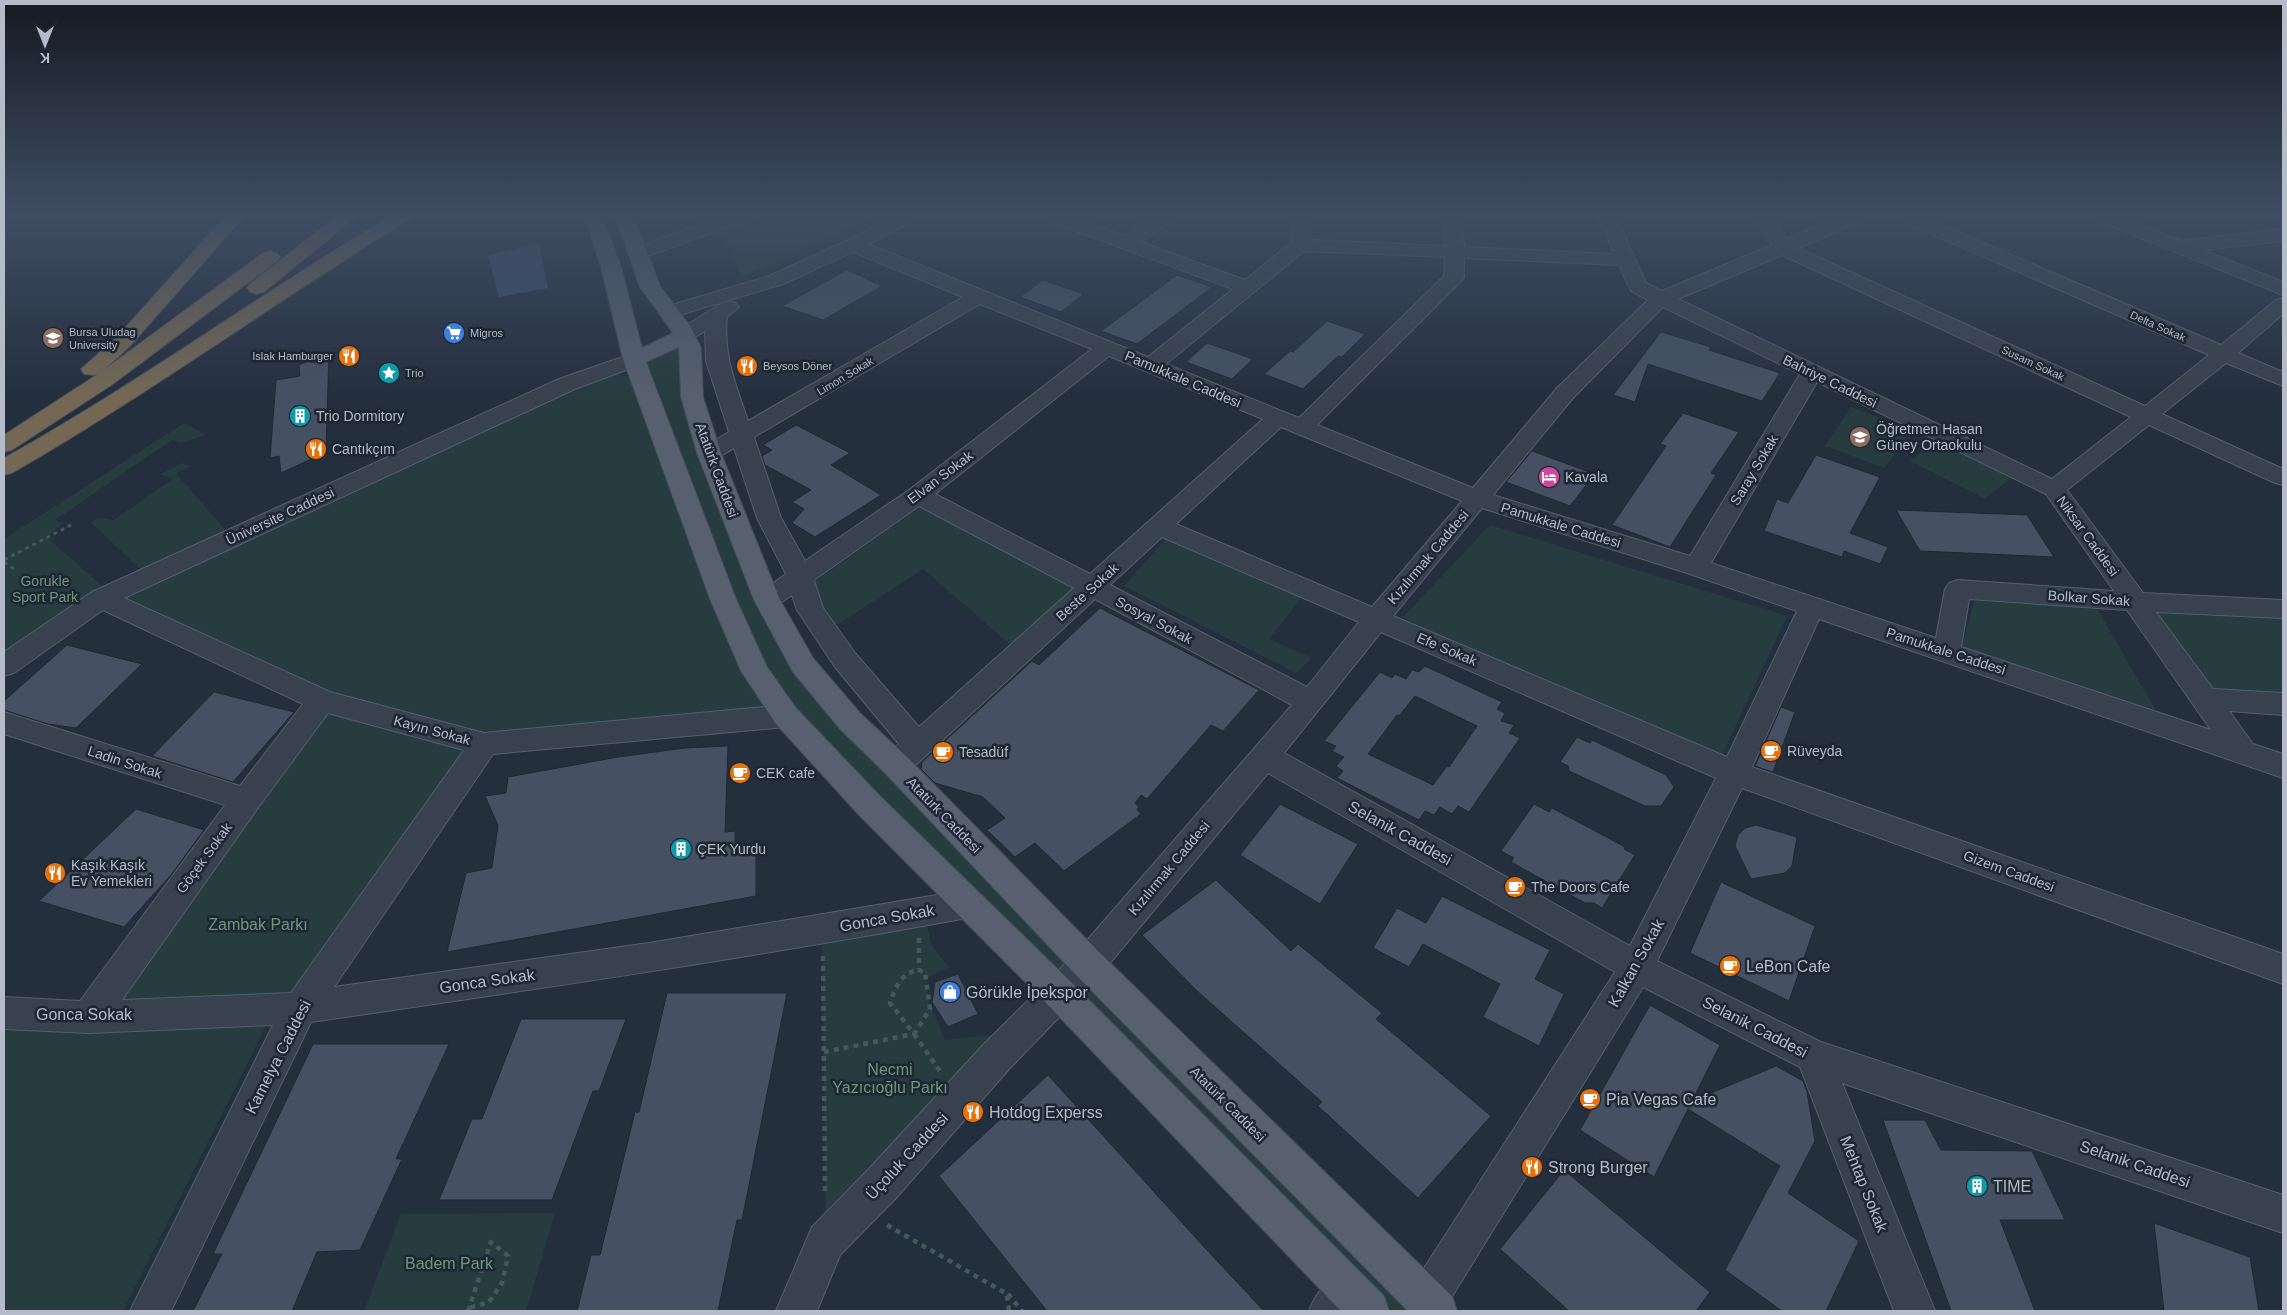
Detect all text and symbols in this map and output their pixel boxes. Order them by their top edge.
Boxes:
north arrow [20,20,70,70]
text: K [40,50,50,66]
street label: Delta Sokak [2128,308,2188,344]
supermarket icon: Migros [442,321,466,345]
school or university icon: Bursa Uludag University [41,326,65,350]
place label: Bursa Uludag University [69,326,136,351]
place label: Migros [470,327,504,339]
street label: Susam Sokak [2000,343,2067,383]
restaurant icon: Islak Hamburger [337,344,361,368]
street label: Pamukkale Caddesi [1123,347,1243,411]
place label: Islak Hamburger [252,350,333,362]
street label: Bahriye Caddesi [1780,351,1880,411]
restaurant icon: Beysos Döner [735,354,759,378]
street label: Limon Sokak [815,354,876,398]
place label: Beysos Döner [763,360,832,372]
place icon: Trio [377,361,401,385]
place label: Trio [405,367,424,379]
building icon: Trio Dormitory [288,404,312,428]
place label: Trio Dormitory [316,408,404,424]
street label: Atatürk Caddesi [692,420,742,520]
place label: Öğretmen Hasan Güney Ortaokulu [1876,420,1983,453]
school or university icon: Öğretmen Hasan Güney Ortaokulu [1848,425,1872,449]
street label: Saray Sokak [1727,431,1782,508]
restaurant icon: Cantıkçım [304,437,328,461]
place label: Cantıkçım [332,441,395,457]
street label: Elvan Sokak [904,447,977,507]
hotel icon: Kavala [1537,465,1561,489]
place label: Kavala [1565,469,1608,485]
street label: Üniversite Caddesi [223,483,337,548]
street label: Niksar Caddesi [2054,493,2122,579]
street label: Pamukkale Caddesi [1499,499,1623,551]
street label: Kızılırmak Caddesi [1384,507,1472,607]
street label: Beste Sokak [1052,559,1122,624]
park label: Gorukle Sport Park [12,573,79,605]
street label: Bolkar Sokak [2047,587,2132,609]
street label: Sosyal Sokak [1113,593,1196,647]
street label: Pamukkale Caddesi [1884,624,2008,678]
street label: Efe Sokak [1414,629,1480,669]
street label: Kayın Sokak [392,712,473,748]
cafe icon: Rüveyda [1759,739,1783,763]
cafe icon: Tesadüf [931,740,955,764]
street label: Ladin Sokak [86,742,165,782]
place label: Rüveyda [1787,743,1842,759]
place label: Tesadüf [959,744,1008,760]
cafe icon: CEK cafe [728,761,752,785]
place label: CEK cafe [756,765,815,781]
street label: Atatürk Caddesi [904,774,984,856]
street label: Selanik Caddesi [1345,798,1455,868]
street label: Kızılırmak Caddesi [1125,818,1213,918]
street label: Göçek Sokak [173,819,236,896]
building icon: ÇEK Yurdu [669,837,693,861]
place label: ÇEK Yurdu [697,841,766,857]
street label: Gizem Caddesi [1961,847,2057,895]
place label: Kaşık Kaşık Ev Yemekleri [71,857,152,889]
restaurant icon: Kaşık Kaşık Ev Yemekleri [43,861,67,885]
cafe icon: The Doors Cafe [1503,875,1527,899]
place label: The Doors Cafe [1531,879,1630,895]
street label: Gonca Sokak [838,901,937,935]
street label: Kalkan Sokak [1605,915,1668,1010]
park label: Zambak Parkı [208,916,308,933]
cafe icon: LeBon Cafe [1718,954,1742,978]
place label: LeBon Cafe [1746,958,1831,975]
street label: Gonca Sokak [438,966,537,996]
shop icon: Görükle İpekspor [938,980,962,1004]
place label: Görükle İpekspor [966,983,1089,1001]
street label: Selanik Caddesi [1700,993,1810,1061]
street label: Kamelya Caddesi [242,997,314,1117]
street label: Gonca Sokak [36,1006,133,1023]
park label: Necmi Yazıcıoğlu Parkı [832,1061,948,1096]
street label: Atatürk Caddesi [1187,1063,1269,1145]
cafe icon: Pia Vegas Cafe [1578,1087,1602,1111]
place label: Pia Vegas Cafe [1606,1091,1716,1108]
restaurant icon: Hotdog Experss [961,1100,985,1124]
place label: Hotdog Experss [989,1104,1103,1121]
street label: Üçoluk Caddesi [863,1109,951,1203]
street label: Mehtap Sokak [1837,1133,1891,1236]
street label: Selanik Caddesi [2078,1137,2192,1191]
restaurant icon: Strong Burger [1520,1155,1544,1179]
place label: Strong Burger [1548,1159,1648,1176]
building icon: TIME [1965,1174,1989,1198]
place label: TIME [1993,1178,2031,1195]
park label: Badem Park [405,1255,494,1272]

